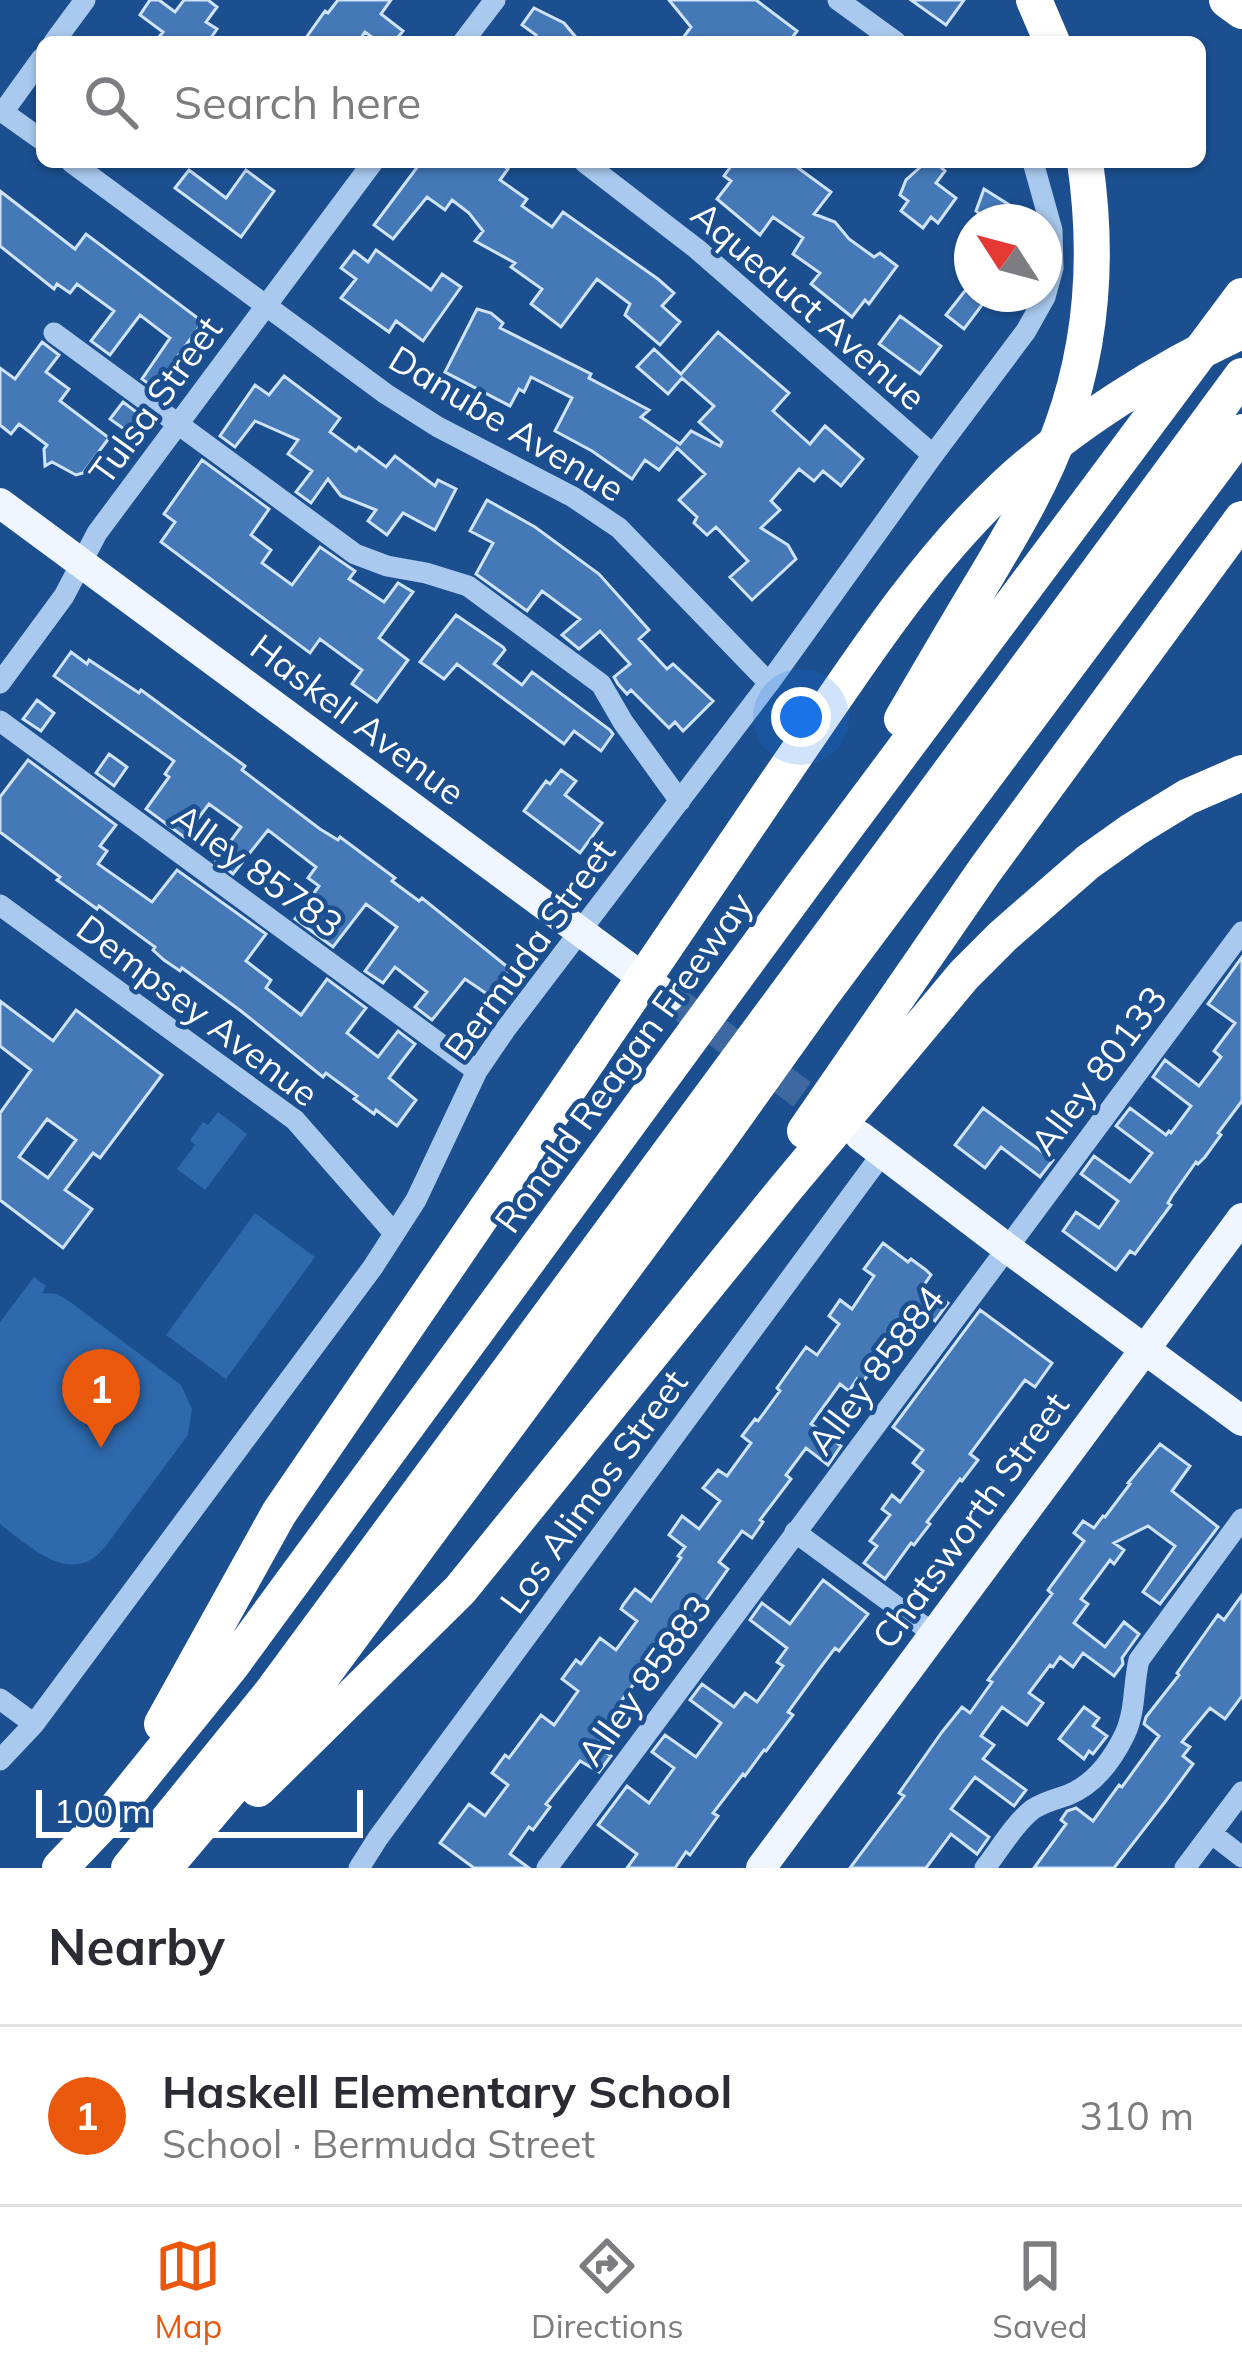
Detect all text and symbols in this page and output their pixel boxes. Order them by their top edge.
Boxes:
search box [36,36,1206,168]
icon: search [78,69,144,135]
text: Search here [174,74,421,130]
street label: Aqueduct Avenue [683,191,935,419]
north arrow [954,204,1062,312]
street label: Tulsa Street [79,307,231,493]
street label: Danube Avenue [381,335,633,511]
street label: Haskell Avenue [242,624,474,814]
your location [771,687,831,747]
street label: Alley 85783 [164,793,352,947]
street label: Bermuda Street [434,830,624,1068]
street label: Ronald Reagan Freeway [484,883,762,1241]
street label: Dempsey Avenue [68,905,328,1115]
street label: Alley 80133 [1020,977,1176,1163]
street label: Alley 85884 [797,1277,953,1463]
pin: 1 [62,1349,140,1448]
street label: Los Alimos Street [490,1361,696,1621]
street label: Chatsworth Street [862,1383,1078,1657]
street label: Alley 85883 [567,1586,721,1774]
scale bar [36,1784,363,1837]
text: 100 m [54,1790,151,1831]
text: Nearby [48,1914,225,1978]
text: Haskell Elementary School [162,2063,732,2119]
text: 1 [75,2091,99,2140]
text: 310 m [1079,2091,1194,2140]
text: School · Bermuda Street [162,2119,595,2168]
tab: Map [154,2233,222,2346]
tab: Directions [531,2233,684,2346]
tab: Saved [992,2233,1088,2346]

